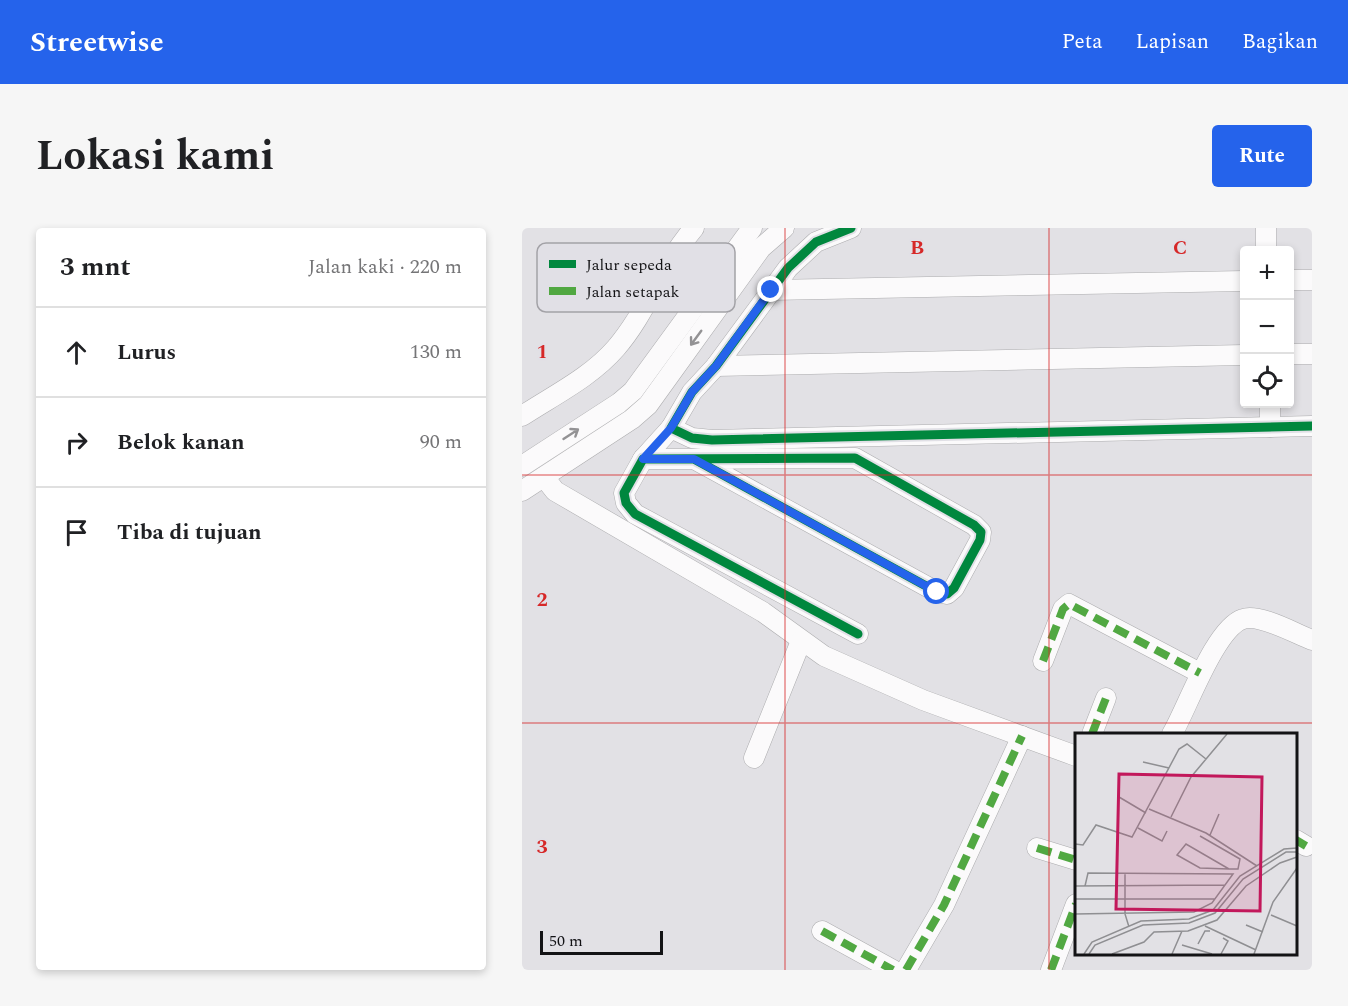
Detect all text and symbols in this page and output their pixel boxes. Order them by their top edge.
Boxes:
text: Streetwise [30,21,164,64]
text: Peta [1062,26,1102,58]
text: Lapisan [1135,26,1209,58]
text: Bagikan [1242,26,1318,58]
text: Lokasi kami [36,125,274,188]
button: Rute [1212,125,1312,187]
text: B [910,233,924,263]
text: C [1173,233,1187,263]
legend [537,243,735,312]
map controls [1240,246,1294,408]
button: + [1240,246,1294,300]
text: 3 mnt [60,247,131,287]
text: Jalan kaki · 220 m [308,252,462,282]
text: Jalur sepeda [586,253,672,277]
route end [757,276,783,302]
text: Jalan setapak [586,280,679,304]
button: − [1240,300,1294,354]
one-way arrow [690,330,702,346]
icon: ahead [60,336,93,369]
text: Lurus [117,336,176,369]
text: 130 m [410,337,462,367]
text: 1 [536,337,548,367]
button: locate [1240,354,1294,408]
icon: right [60,426,93,459]
text: Belok kanan [117,426,245,459]
text: 90 m [420,427,462,457]
one-way arrow [562,428,579,440]
icon: arrive [60,516,93,549]
text: Tiba di tujuan [117,516,262,549]
route start [923,578,949,604]
text: 2 [536,585,548,615]
inset map [1075,733,1297,955]
text: 3 [536,832,548,862]
scale bar [540,928,663,956]
text: 50 m [549,929,583,953]

